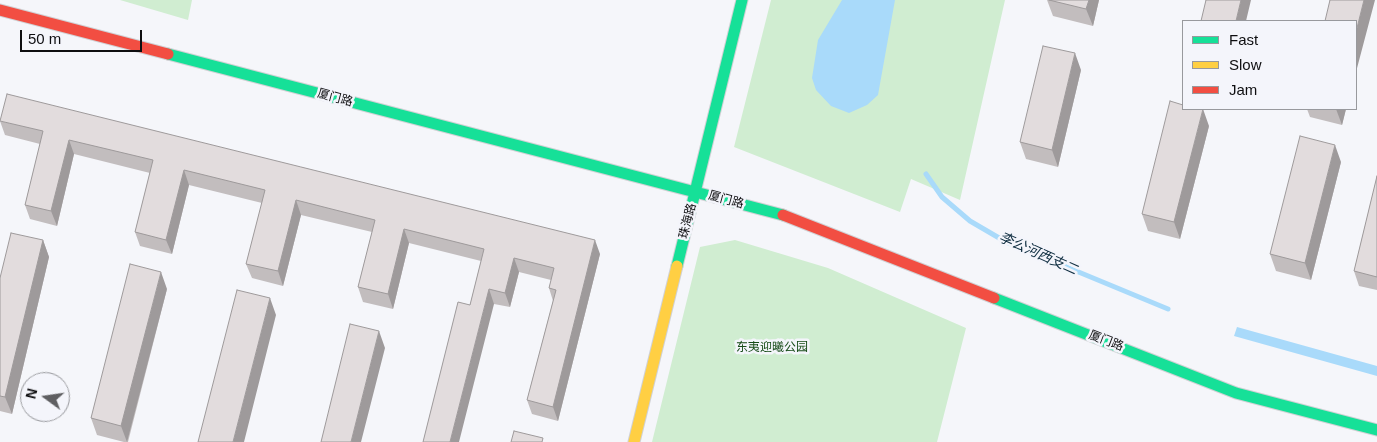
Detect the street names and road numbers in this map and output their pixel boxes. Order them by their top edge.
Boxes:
street label: 厦门路 [316,86,354,110]
street label: 厦门路 [707,188,745,212]
street label: 珠海路 [677,202,699,240]
street label: 厦门路 [1087,328,1125,354]

